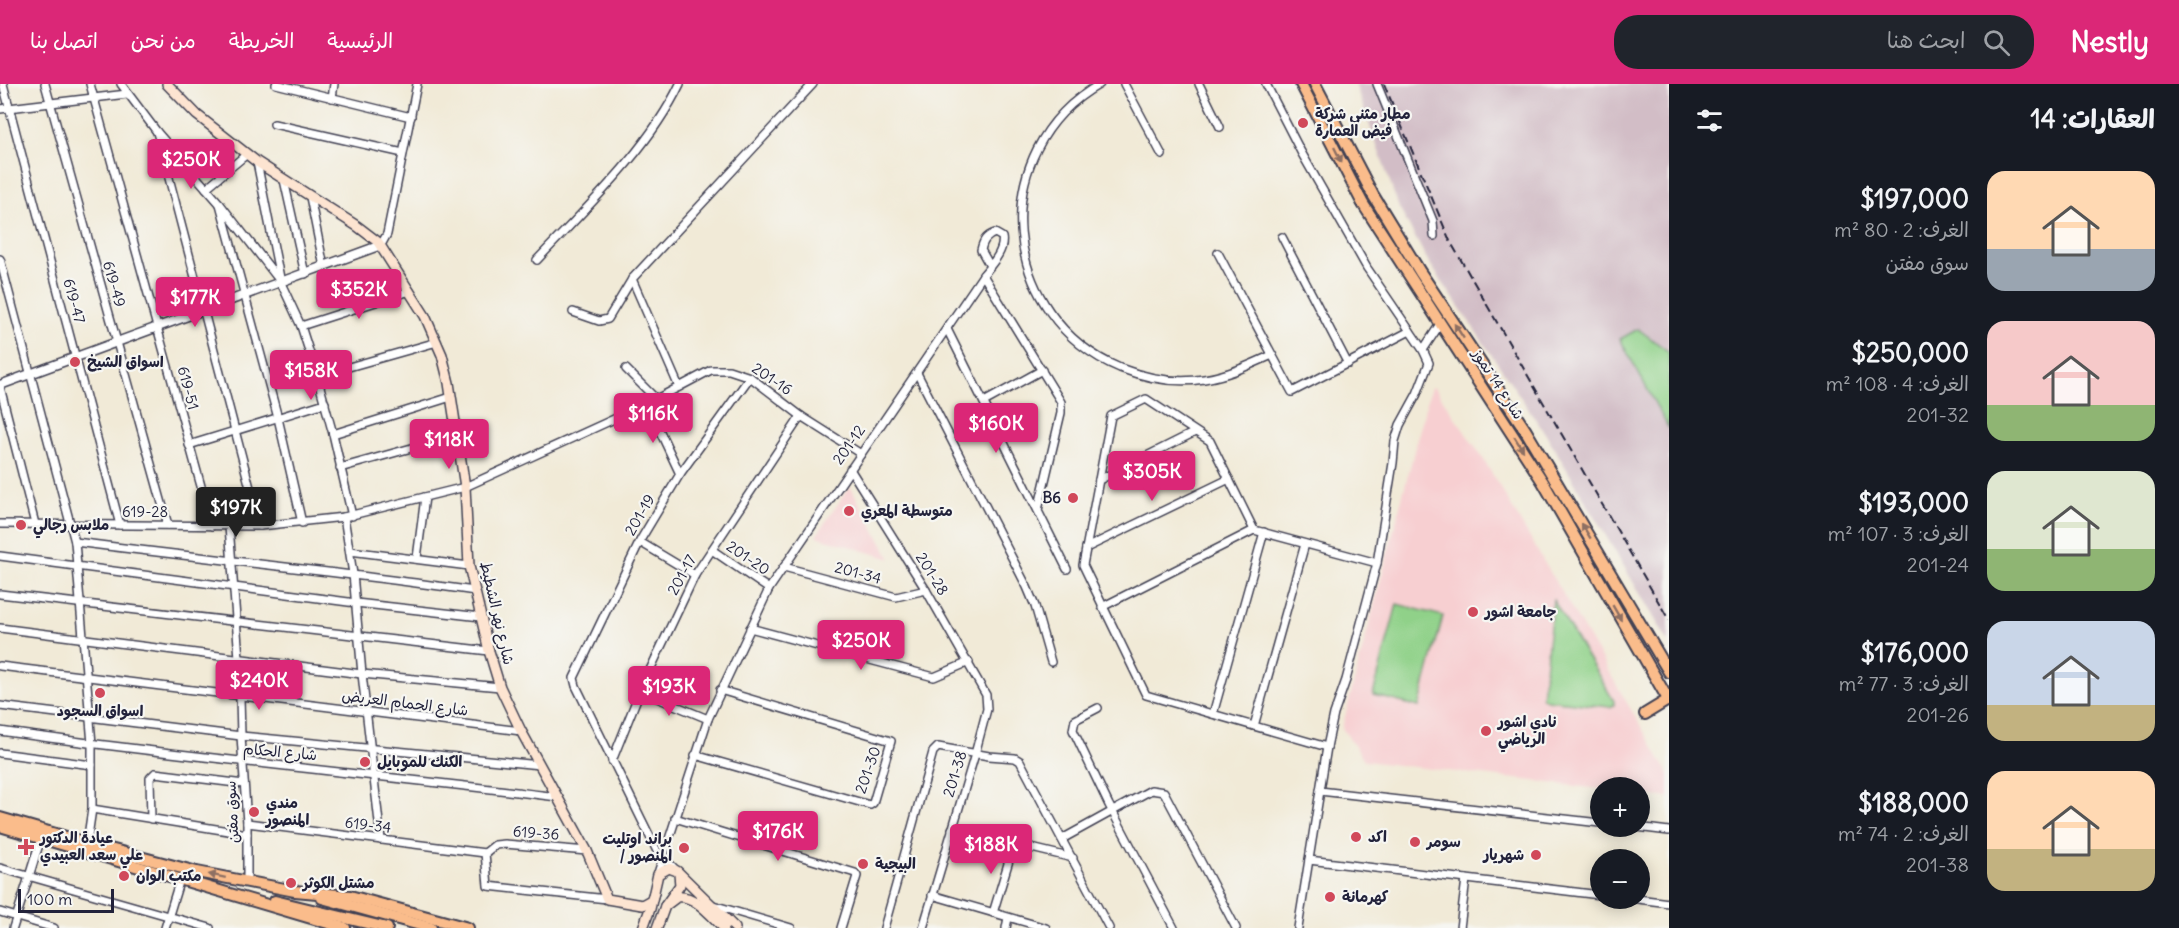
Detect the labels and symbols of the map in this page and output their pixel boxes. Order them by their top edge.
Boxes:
place label: مطار مثنى شركة فيض العمارة [1315,104,1411,140]
marker: مطار مثنى شركة فيض العمارة [1296,116,1310,130]
pin: $250K [149,139,233,190]
one-way arrow [1333,146,1342,163]
street label: 619-49 [99,259,130,309]
pin: $352K [317,269,401,320]
street label: 619-47 [59,276,90,325]
pin: $177K [153,277,237,328]
one-way arrow [1453,324,1465,340]
street label: شارع 14 تموز [1467,344,1528,423]
pin: $158K [269,350,353,401]
place label: اسواق الشيخ [87,352,164,372]
marker: اسواق الشيخ [68,355,82,369]
street label: 201-16 [749,358,796,399]
street label: 619-51 [174,364,203,412]
pin: $116K [611,393,695,444]
pin: $160K [954,403,1038,454]
pin: $118K [407,419,491,470]
street label: 201-12 [828,421,869,468]
one-way arrow [1514,436,1525,453]
pin: $305K [1110,451,1194,502]
pin: $197K [194,487,278,538]
place label: B6 [1043,488,1061,507]
street label: 201-19 [620,491,659,539]
marker: B6 [1066,491,1080,505]
place label: متوسطة المعري [861,501,953,523]
street label: 619-28 [122,502,168,521]
marker: متوسطة المعري [842,504,856,518]
place label: ملابس رجالي [33,515,109,539]
marker: ملابس رجالي [14,518,28,532]
one-way arrow [1581,523,1591,540]
street label: 201-20 [723,536,774,579]
street label: 201-28 [912,549,953,599]
street label: 201-17 [663,551,700,598]
street label: 201-34 [833,557,884,588]
street label: شارع نهر الشطيط [475,559,519,667]
place label: جامعة اشور [1483,602,1557,622]
marker: جامعة اشور [1466,605,1480,619]
one-way arrow [1612,605,1623,621]
pin: $250K [819,620,903,671]
pin: $240K [217,660,301,711]
pin: $193K [627,666,711,717]
street label: شارع الحمام العريض [341,685,469,722]
marker: اسواق السجود [93,686,107,700]
place label: اسواق السجود [57,701,143,721]
place label: نادي اشور الرياضي [1496,712,1557,753]
marker: نادي اشور الرياضي [1479,724,1493,738]
street label: شارع الحكام [242,739,318,766]
street label: 201-30 [851,744,884,796]
street label: 201-38 [939,748,971,799]
place label: الكنك للموبايل [377,752,462,772]
marker: الكنك للموبايل [358,755,372,769]
street label: سوق مفتن [220,780,243,844]
place label: مندي المنصور [264,793,309,830]
marker: مندي المنصور [247,805,261,819]
pin: $176K [736,811,820,862]
street label: 619-34 [344,812,393,837]
street label: 619-36 [512,821,560,844]
pin: $188K [949,824,1033,875]
place label: اكد [1368,827,1387,846]
place label: عيادة الدكتور علي سعد العبيدي [38,828,143,869]
place label: براند اوتليت / المنصور [603,829,672,866]
marker: اكد [1349,830,1363,844]
place label: سومر [1425,832,1461,852]
marker: سومر [1408,835,1422,849]
marker: عيادة الدكتور علي سعد العبيدي [17,838,35,856]
marker: براند اوتليت / المنصور [677,841,691,855]
place label: شهريار [1481,845,1524,864]
marker: شهريار [1529,848,1543,862]
place label: البيجية [875,854,916,873]
marker: البيجية [856,857,870,871]
place label: مكتب الوان [136,866,201,886]
marker: مكتب الوان [117,869,131,883]
one-way arrow [208,871,227,880]
place label: مشتل الكوثر [301,873,374,893]
marker: مشتل الكوثر [284,876,298,890]
scale bar [18,886,114,914]
place label: كهرمانة [1342,887,1389,906]
marker: كهرمانة [1323,890,1337,904]

